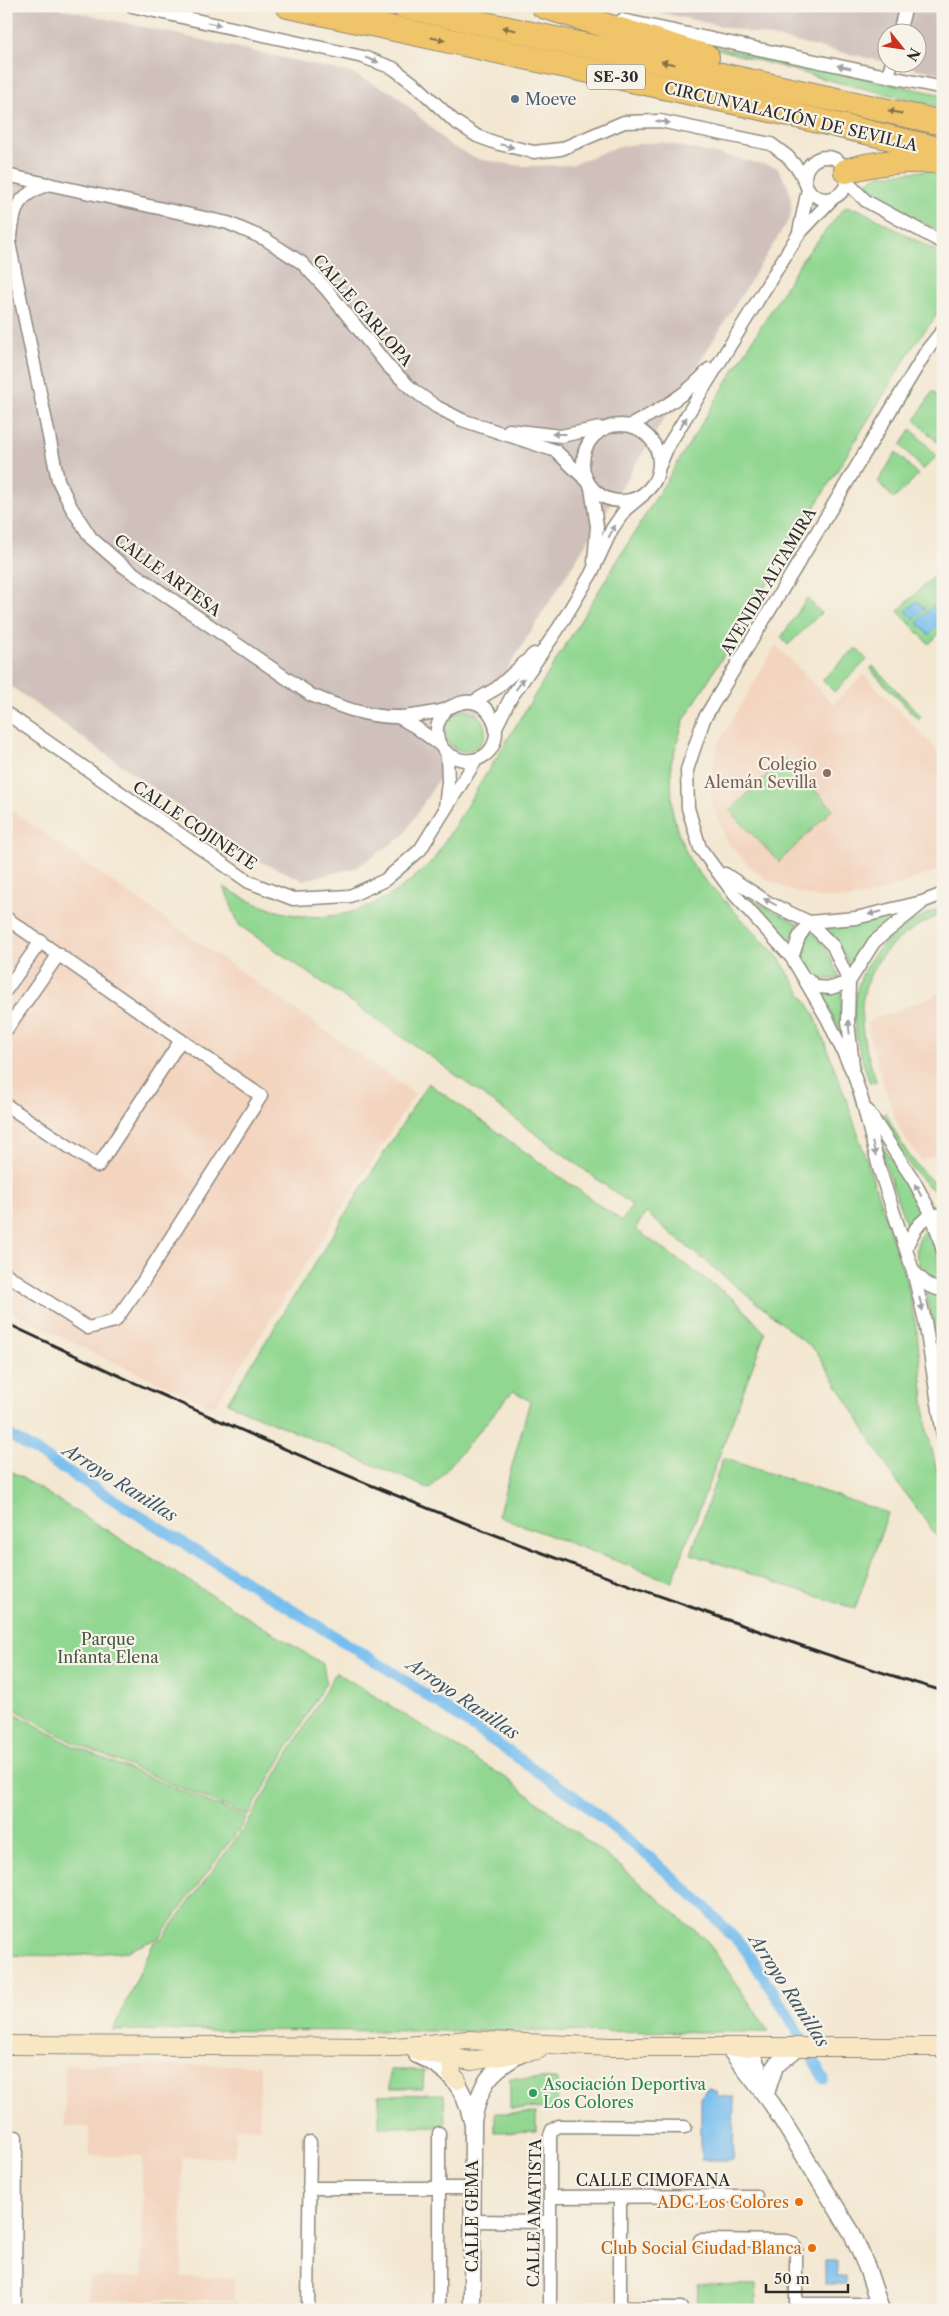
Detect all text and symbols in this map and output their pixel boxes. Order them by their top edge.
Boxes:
one-way arrow [206,20,221,28]
north arrow [876,22,926,72]
one-way arrow [502,25,517,33]
one-way arrow [431,35,447,43]
text: N [902,45,924,64]
one-way arrow [365,57,380,65]
one-way arrow [661,59,676,67]
one-way arrow [836,63,851,71]
road number: SE-30 [587,64,645,90]
street label: CIRCUNVALACIÓN DE SEVILLA [662,77,921,155]
place label: Moeve [525,89,576,109]
marker: Moeve [509,93,521,105]
one-way arrow [888,108,903,116]
one-way arrow [655,118,671,126]
one-way arrow [499,142,514,150]
street label: CALLE GARLOPA [309,250,418,371]
one-way arrow [679,416,688,429]
one-way arrow [551,430,567,438]
street label: AVENIDA ALTAMIRA [715,503,821,659]
one-way arrow [608,524,616,538]
street label: CALLE ARTESA [111,530,226,621]
one-way arrow [515,677,525,691]
place label: Colegio Alemán Sevilla [703,754,818,792]
marker: Colegio Alemán Sevilla [821,767,833,779]
street label: CALLE COJINETE [129,776,261,874]
one-way arrow [762,898,777,906]
one-way arrow [868,909,883,917]
one-way arrow [845,1019,853,1035]
one-way arrow [870,1142,878,1157]
one-way arrow [914,1183,923,1197]
one-way arrow [917,1297,925,1312]
water label: Arroyo Ranillas [56,1438,181,1527]
park label: Parque Infanta Elena [57,1629,159,1667]
water label: Arroyo Ranillas [400,1652,523,1745]
water label: Arroyo Ranillas [743,1928,834,2052]
place label: Asociación Deportiva Los Colores [542,2074,707,2112]
marker: Asociación Deportiva Los Colores [527,2087,539,2099]
street label: CALLE AMATISTA [523,2137,545,2288]
street label: CALLE GEMA [462,2159,482,2272]
street label: CALLE CIMOFANA [576,2170,731,2190]
place label: ADC Los Colores [656,2192,789,2212]
marker: ADC Los Colores [793,2196,805,2208]
place label: Club Social Ciudad Blanca [601,2238,803,2258]
marker: Club Social Ciudad Blanca [806,2242,818,2254]
scale bar [766,2261,849,2293]
text: 50 m [774,2269,810,2288]

